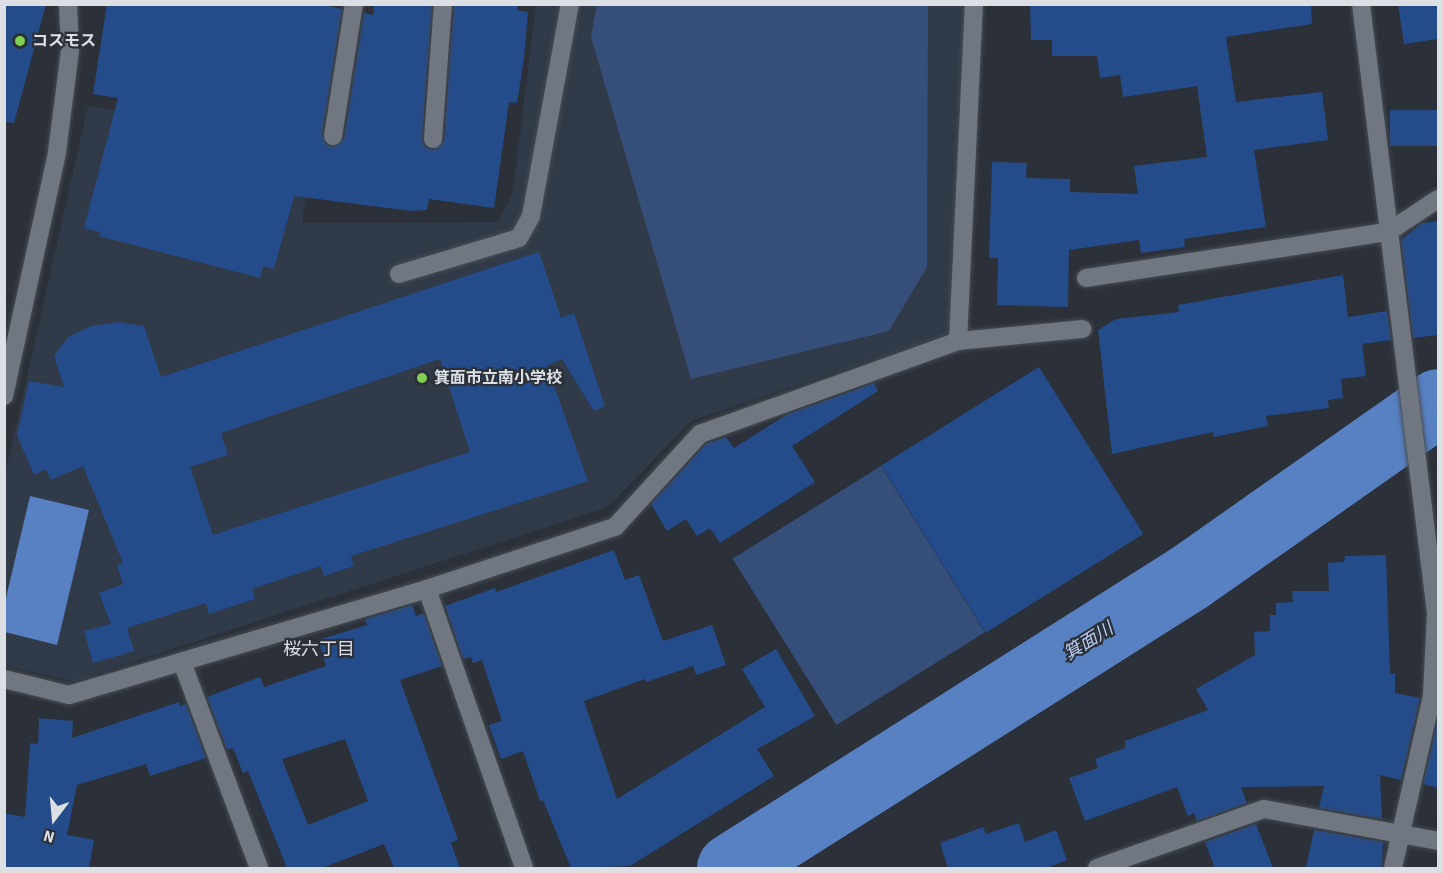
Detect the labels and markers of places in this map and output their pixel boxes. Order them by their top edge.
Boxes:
place label: コスモス [32,31,96,51]
marker: コスモス [13,34,27,48]
place label: 箕面市立南小学校 [434,368,562,388]
marker: 箕面市立南小学校 [415,371,429,385]

